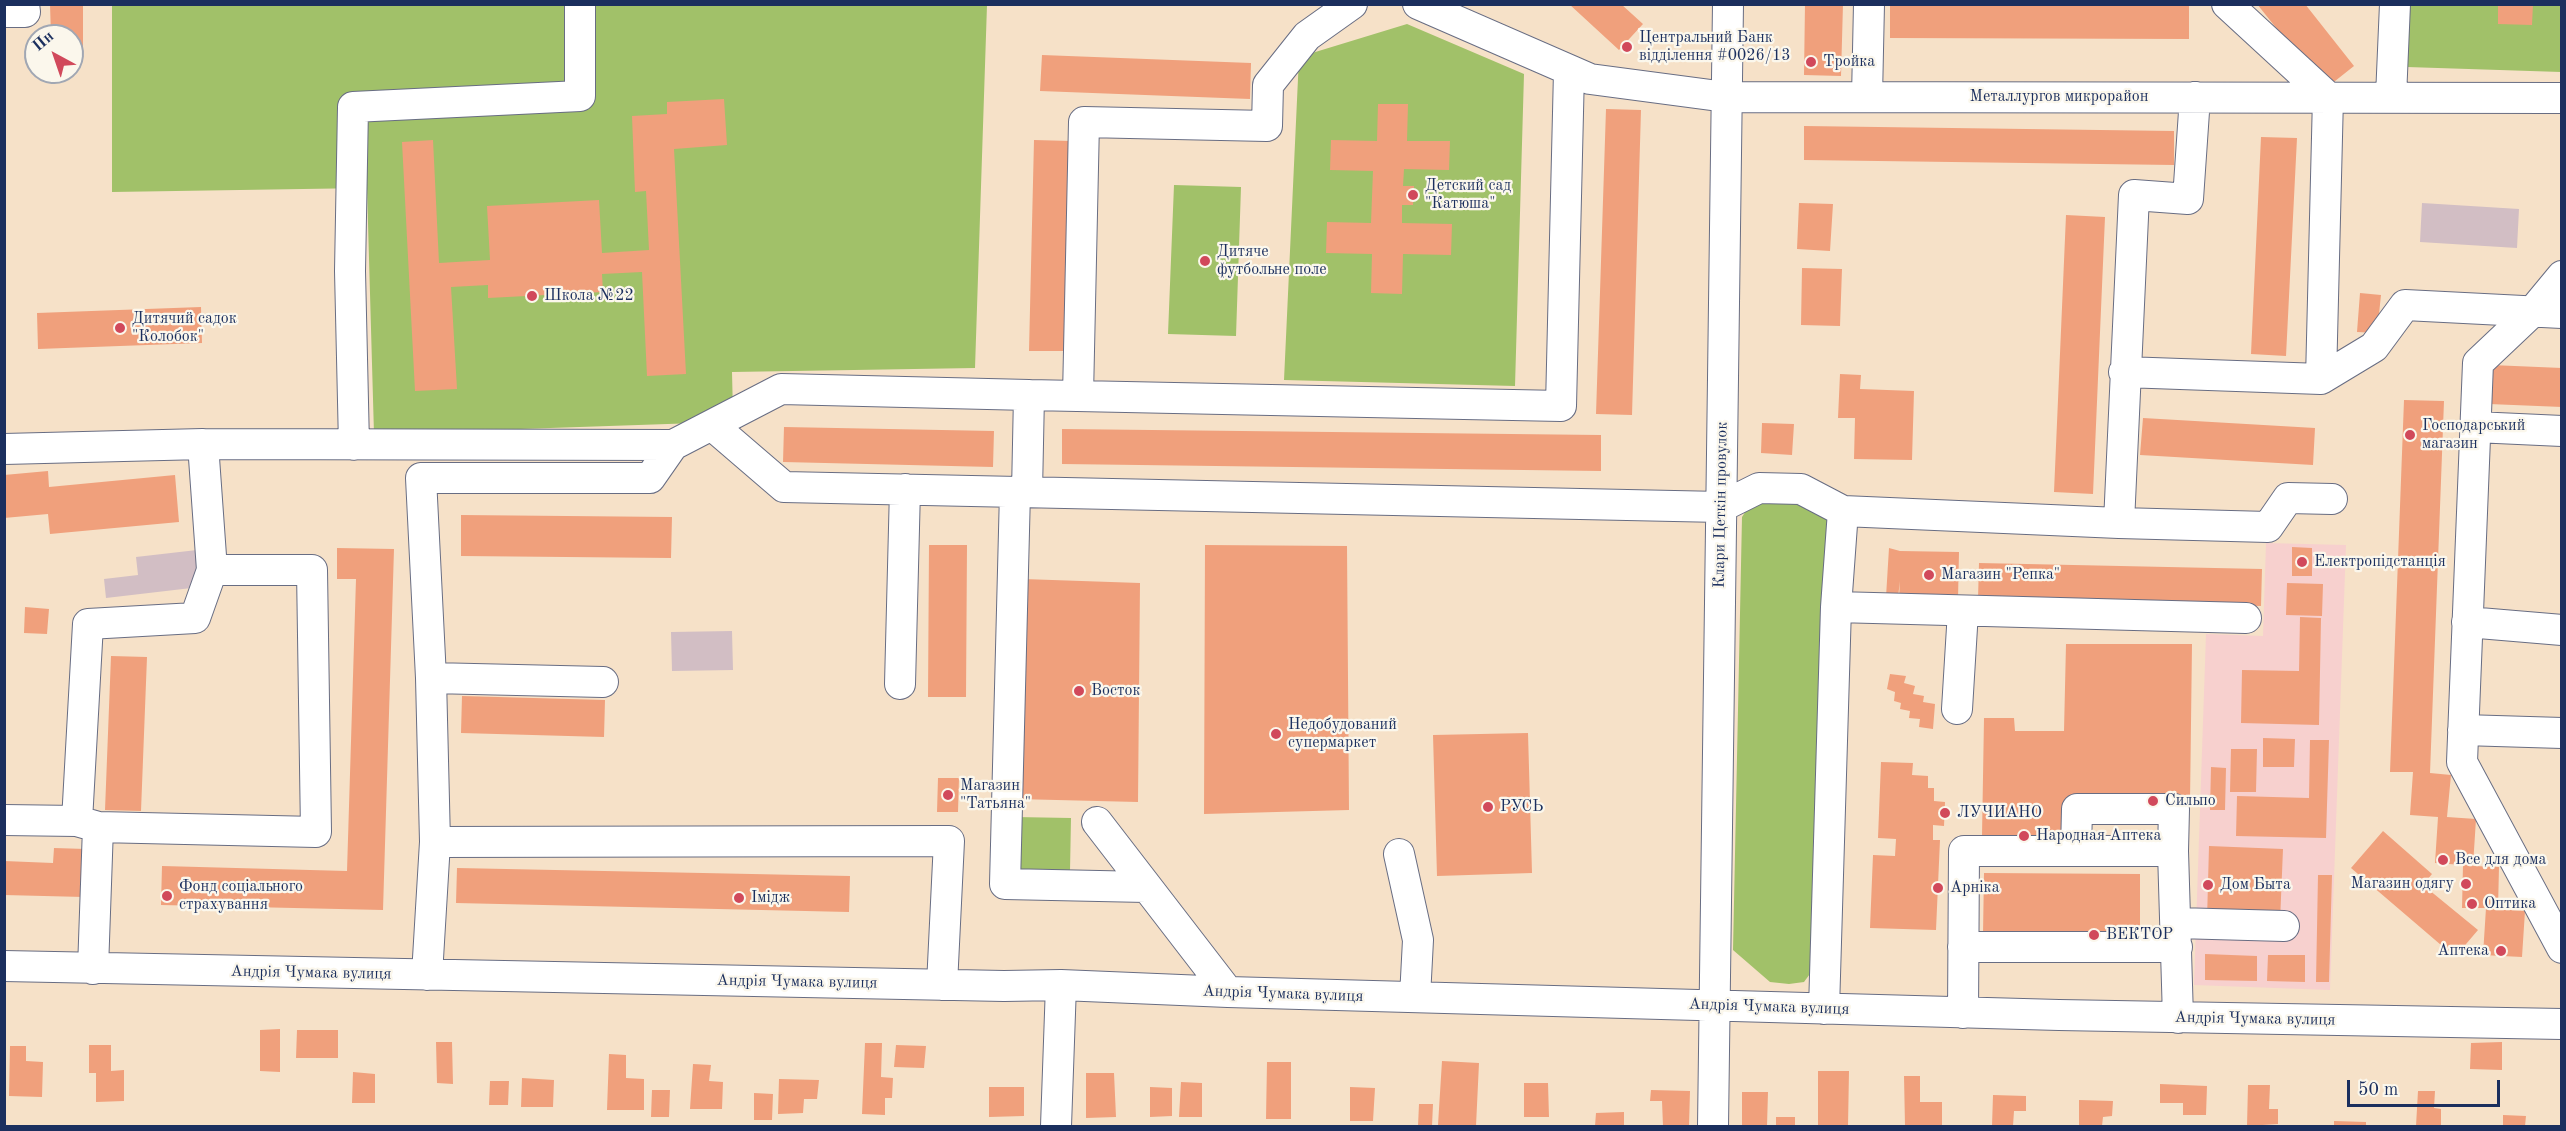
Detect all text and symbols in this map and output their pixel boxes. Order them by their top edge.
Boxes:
north arrow [24,24,84,84]
place label: Центральний Банк відділення #0026/13 [1639,28,1791,66]
text: Пн [30,29,57,55]
marker: Центральний Банк відділення #0026/13 [1620,40,1634,54]
place label: Тройка [1823,52,1875,72]
marker: Тройка [1804,55,1818,69]
street label: Металлургов микрорайон [1970,87,2148,107]
place label: Детский сад "Катюша" [1425,176,1511,214]
marker: Детский сад "Катюша" [1406,188,1420,202]
place label: Дитяче футбольне поле [1217,242,1327,280]
marker: Дитяче футбольне поле [1198,254,1212,268]
place label: Школа №22 [544,286,634,306]
marker: Школа №22 [525,289,539,303]
place label: Дитячий садок "Колобок" [132,309,237,347]
marker: Дитячий садок "Колобок" [113,321,127,335]
place label: Господарський магазин [2422,416,2525,454]
street label: Клари Цеткін провулок [1710,422,1732,588]
marker: Господарський магазин [2403,428,2417,442]
place label: Електропідстанція [2314,552,2446,572]
marker: Електропідстанція [2295,555,2309,569]
place label: Магазин "Репка" [1941,565,2060,585]
marker: Магазин "Репка" [1922,568,1936,582]
place label: Восток [1091,681,1140,701]
marker: Восток [1072,684,1086,698]
place label: Недобудований супермаркет [1288,715,1397,753]
marker: Недобудований супермаркет [1269,727,1283,741]
place label: Магазин "Татьяна" [960,776,1031,814]
marker: Магазин "Татьяна" [941,788,955,802]
place label: Сильпо [2165,791,2216,811]
marker: Сильпо [2146,794,2160,808]
place label: РУСЬ [1500,797,1544,817]
marker: РУСЬ [1481,800,1495,814]
place label: ЛУЧИАНО [1957,803,2042,823]
marker: ЛУЧИАНО [1938,806,1952,820]
place label: Народная Аптека [2036,826,2161,846]
marker: Народная Аптека [2017,829,2031,843]
place label: Все для дома [2455,850,2546,870]
marker: Все для дома [2436,853,2450,867]
place label: Магазин одягу [2350,874,2454,894]
place label: Дом Быта [2220,875,2291,895]
place label: Фонд соціального страхування [179,877,303,915]
marker: Магазин одягу [2459,877,2473,891]
place label: Арніка [1950,878,2000,898]
marker: Дом Быта [2201,878,2215,892]
marker: Арніка [1931,881,1945,895]
place label: Імідж [751,888,790,908]
marker: Фонд соціального страхування [160,889,174,903]
marker: Імідж [732,891,746,905]
place label: Оптика [2484,894,2536,914]
marker: Оптика [2465,897,2479,911]
place label: ВЕКТОР [2106,925,2173,945]
marker: ВЕКТОР [2087,928,2101,942]
place label: Аптека [2437,941,2489,961]
marker: Аптека [2494,944,2508,958]
street label: Андрія Чумака вулиця [230,962,392,984]
street label: Андрія Чумака вулиця [716,971,878,993]
street label: Андрія Чумака вулиця [1202,982,1364,1006]
street label: Андрія Чумака вулиця [1688,995,1850,1019]
street label: Андрія Чумака вулиця [2174,1008,2336,1030]
scale bar [2350,1068,2503,1106]
text: 50 m [2358,1081,2398,1099]

